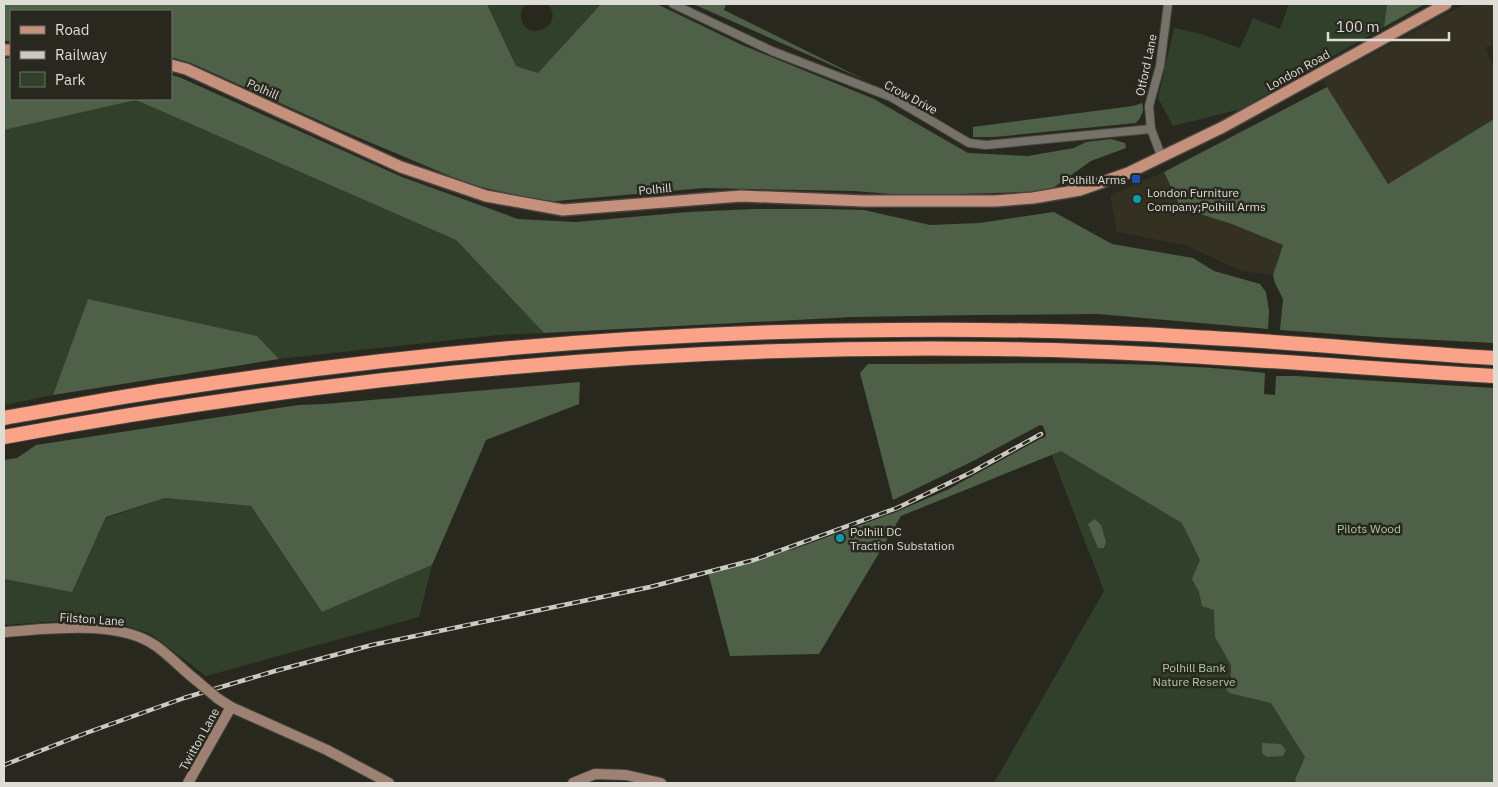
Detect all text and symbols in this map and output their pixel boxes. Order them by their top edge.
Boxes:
legend [10,10,172,100]
scale bar [1328,10,1449,42]
text: 100 m [1336,17,1380,36]
text: Road [55,20,90,39]
street label: Otford Lane [1132,32,1160,97]
text: Railway [55,45,108,64]
street label: London Road [1264,46,1332,94]
text: Park [55,70,85,89]
street label: Polhill [245,75,281,103]
street label: Crow Drive [882,77,941,118]
place label: Polhill Arms [1061,172,1126,187]
marker: Polhill Arms [1130,173,1142,185]
street label: Polhill [638,180,672,198]
place label: London Furniture Company;Polhill Arms [1147,185,1266,214]
marker: London Furniture Company;Polhill Arms [1131,193,1143,205]
park label: Pilots Wood [1337,521,1401,536]
place label: Polhill DC Traction Substation [850,524,955,553]
marker: Polhill DC Traction Substation [834,532,846,544]
street label: Filston Lane [59,609,125,629]
park label: Polhill Bank Nature Reserve [1152,660,1236,689]
street label: Twitton Lane [176,705,222,773]

